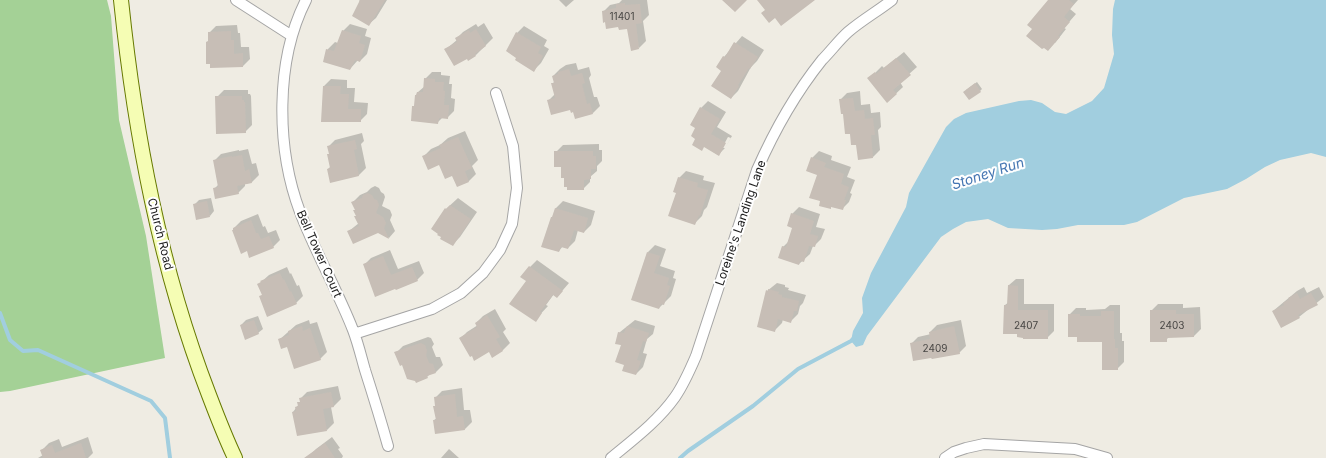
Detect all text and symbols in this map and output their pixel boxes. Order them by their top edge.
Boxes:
house number: 11401 [610,11,634,23]
water label: Stoney Run [950,154,1026,194]
street label: Loreine's Landing Lane [713,158,769,288]
street label: Church Road [144,197,176,271]
street label: Bell Tower Court [293,208,345,300]
house number: 2407 [1014,320,1038,332]
house number: 2403 [1160,320,1184,332]
house number: 2409 [923,343,947,355]

